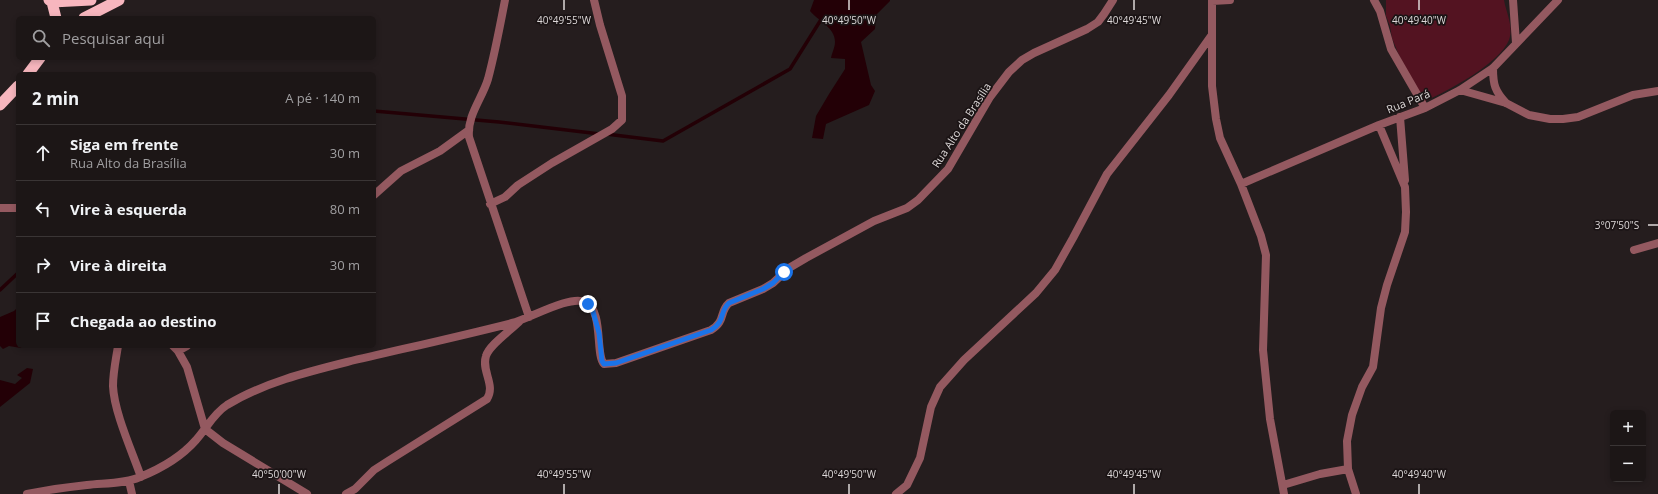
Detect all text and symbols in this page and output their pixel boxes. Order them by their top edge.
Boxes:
text: 40°49'55"W [537,13,592,27]
text: 40°49'50"W [822,13,877,27]
text: 40°49'45"W [1107,13,1162,27]
text: 40°49'40"W [1392,13,1447,27]
search box [16,16,376,60]
icon: search [30,27,52,49]
text: Pesquisar aqui [62,28,165,48]
street label: Rua Alto da Brasília [928,80,994,170]
street label: Rua Pará [1384,85,1432,117]
text: 2 min [32,87,79,110]
text: A pé · 140 m [285,89,360,107]
text: Siga em frente [70,134,178,154]
icon: ahead [32,142,54,164]
text: 30 m [330,144,360,162]
text: Rua Alto da Brasília [70,154,187,172]
icon: left [32,198,54,220]
text: Vire à esquerda [70,199,187,219]
text: 80 m [330,200,360,218]
text: 3°07'50"S [1595,218,1639,232]
icon: right [32,254,54,276]
text: Vire à direita [70,255,167,275]
text: 30 m [330,256,360,274]
route start [775,263,793,281]
route end [579,295,597,313]
icon: arrive [32,310,54,332]
text: Chegada ao destino [70,311,217,331]
map controls [1610,410,1646,482]
button: + [1610,410,1646,446]
button: − [1610,446,1646,482]
text: 40°50'00"W [252,467,307,481]
text: 40°49'55"W [537,467,592,481]
text: 40°49'50"W [822,467,877,481]
text: 40°49'45"W [1107,467,1162,481]
text: 40°49'40"W [1392,467,1447,481]

